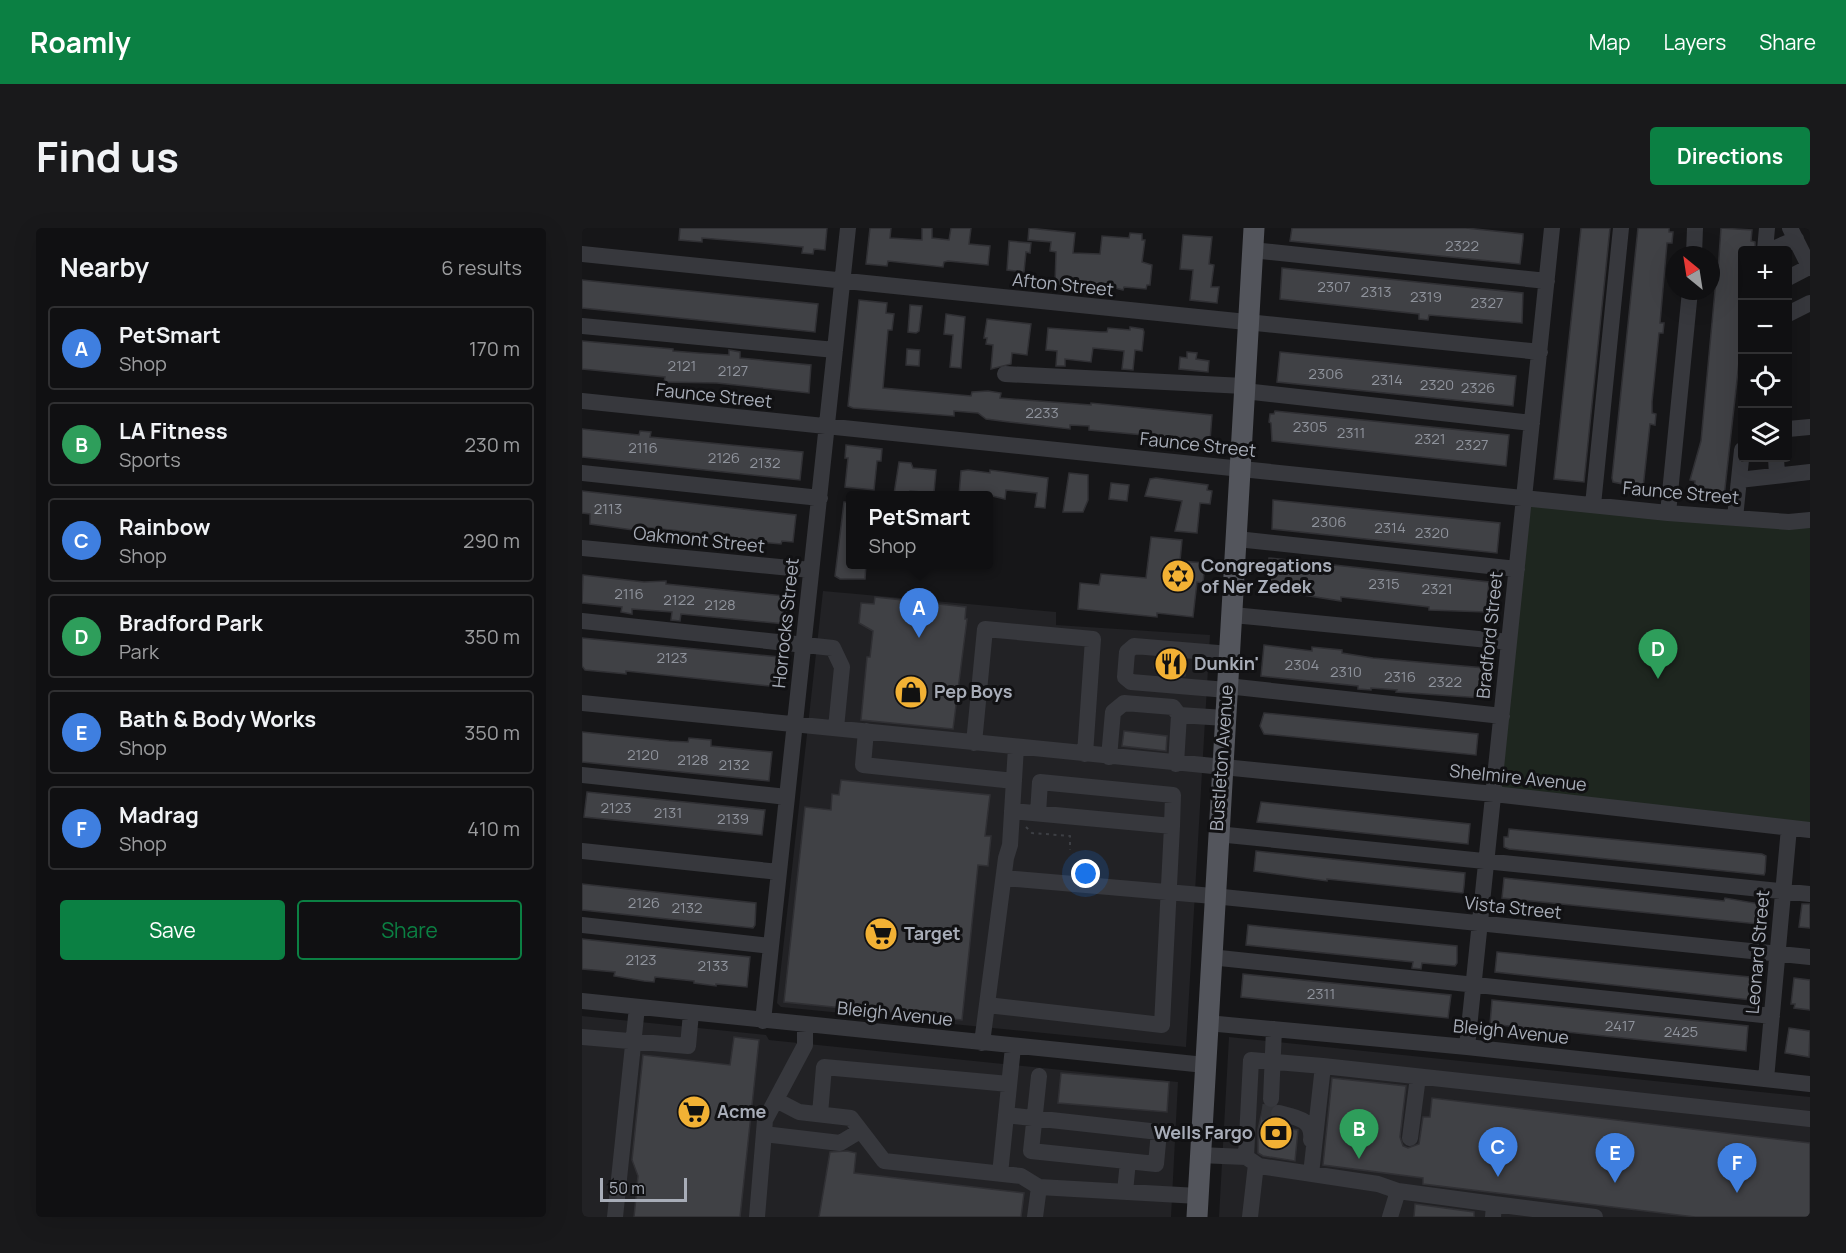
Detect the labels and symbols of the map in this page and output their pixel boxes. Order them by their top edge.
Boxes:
house number: 2322 [1445,235,1479,256]
north arrow [1666,246,1720,300]
street label: Afton Street [1011,267,1115,301]
house number: 2307 [1317,276,1351,297]
house number: 2313 [1361,281,1392,302]
house number: 2319 [1410,286,1442,307]
house number: 2327 [1471,292,1503,313]
house number: 2121 [668,355,696,376]
house number: 2127 [718,360,748,381]
house number: 2306 [1308,363,1344,384]
house number: 2314 [1371,369,1403,390]
house number: 2320 [1420,374,1454,395]
street label: Faunce Street [655,377,773,413]
house number: 2326 [1461,377,1495,398]
house number: 2233 [1025,402,1059,423]
house number: 2305 [1293,416,1327,437]
house number: 2311 [1337,422,1365,443]
street label: Faunce Street [1139,426,1257,462]
house number: 2321 [1414,428,1446,449]
house number: 2327 [1456,434,1488,455]
house number: 2116 [628,437,658,458]
house number: 2126 [708,447,740,468]
house number: 2132 [749,452,781,473]
street label: Faunce Street [1622,475,1740,509]
house number: 2113 [594,498,622,519]
house number: 2306 [1311,511,1347,532]
house number: 2314 [1374,517,1406,538]
street label: Oakmont Street [632,520,766,558]
house number: 2320 [1415,522,1449,543]
place label: Congregations of Ner Zedek [1201,553,1332,598]
street label: Horrocks Street [766,556,804,689]
synagogue icon: Congregations of Ner Zedek [1160,558,1196,594]
street label: Bradford Street [1470,570,1508,700]
house number: 2315 [1368,573,1400,594]
house number: 2321 [1421,578,1453,599]
house number: 2116 [614,583,644,604]
pin: A [900,588,938,638]
house number: 2122 [663,589,695,610]
house number: 2128 [704,594,736,615]
pin: D [1638,630,1678,679]
restaurant icon: Dunkin' [1153,646,1189,682]
house number: 2123 [656,647,688,668]
place label: Dunkin' [1194,651,1259,675]
house number: 2304 [1285,654,1320,675]
house number: 2310 [1330,661,1362,682]
house number: 2316 [1384,666,1416,687]
house number: 2322 [1428,671,1462,692]
shop icon: Pep Boys [893,674,929,710]
place label: Pep Boys [934,679,1013,703]
street label: Bustleton Avenue [1204,684,1238,832]
house number: 2120 [627,744,659,765]
house number: 2128 [677,749,709,770]
house number: 2132 [718,754,750,775]
street label: Shelmire Avenue [1448,758,1588,796]
house number: 2123 [600,797,632,818]
house number: 2131 [654,802,682,823]
house number: 2139 [717,808,749,829]
your location [1071,859,1100,888]
street label: Leonard Street [1740,889,1774,1015]
street label: Vista Street [1463,890,1563,924]
house number: 2126 [628,892,660,913]
house number: 2132 [671,897,703,918]
supermarket icon: Target [863,916,899,952]
place label: Target [904,921,961,945]
house number: 2123 [625,949,657,970]
house number: 2133 [698,955,729,976]
house number: 2311 [1307,983,1335,1004]
street label: Bleigh Avenue [836,995,954,1031]
street label: Bleigh Avenue [1452,1013,1570,1049]
house number: 2417 [1605,1015,1635,1036]
house number: 2425 [1664,1021,1698,1042]
supermarket icon: Acme [676,1094,712,1130]
place label: Acme [717,1099,766,1123]
pin: B [1340,1110,1378,1159]
bank icon: Wells Fargo [1258,1115,1294,1151]
place label: Wells Fargo [1154,1120,1253,1144]
pin: C [1478,1128,1518,1177]
pin: E [1596,1134,1634,1183]
pin: F [1718,1144,1756,1193]
scale bar [600,1175,687,1202]

